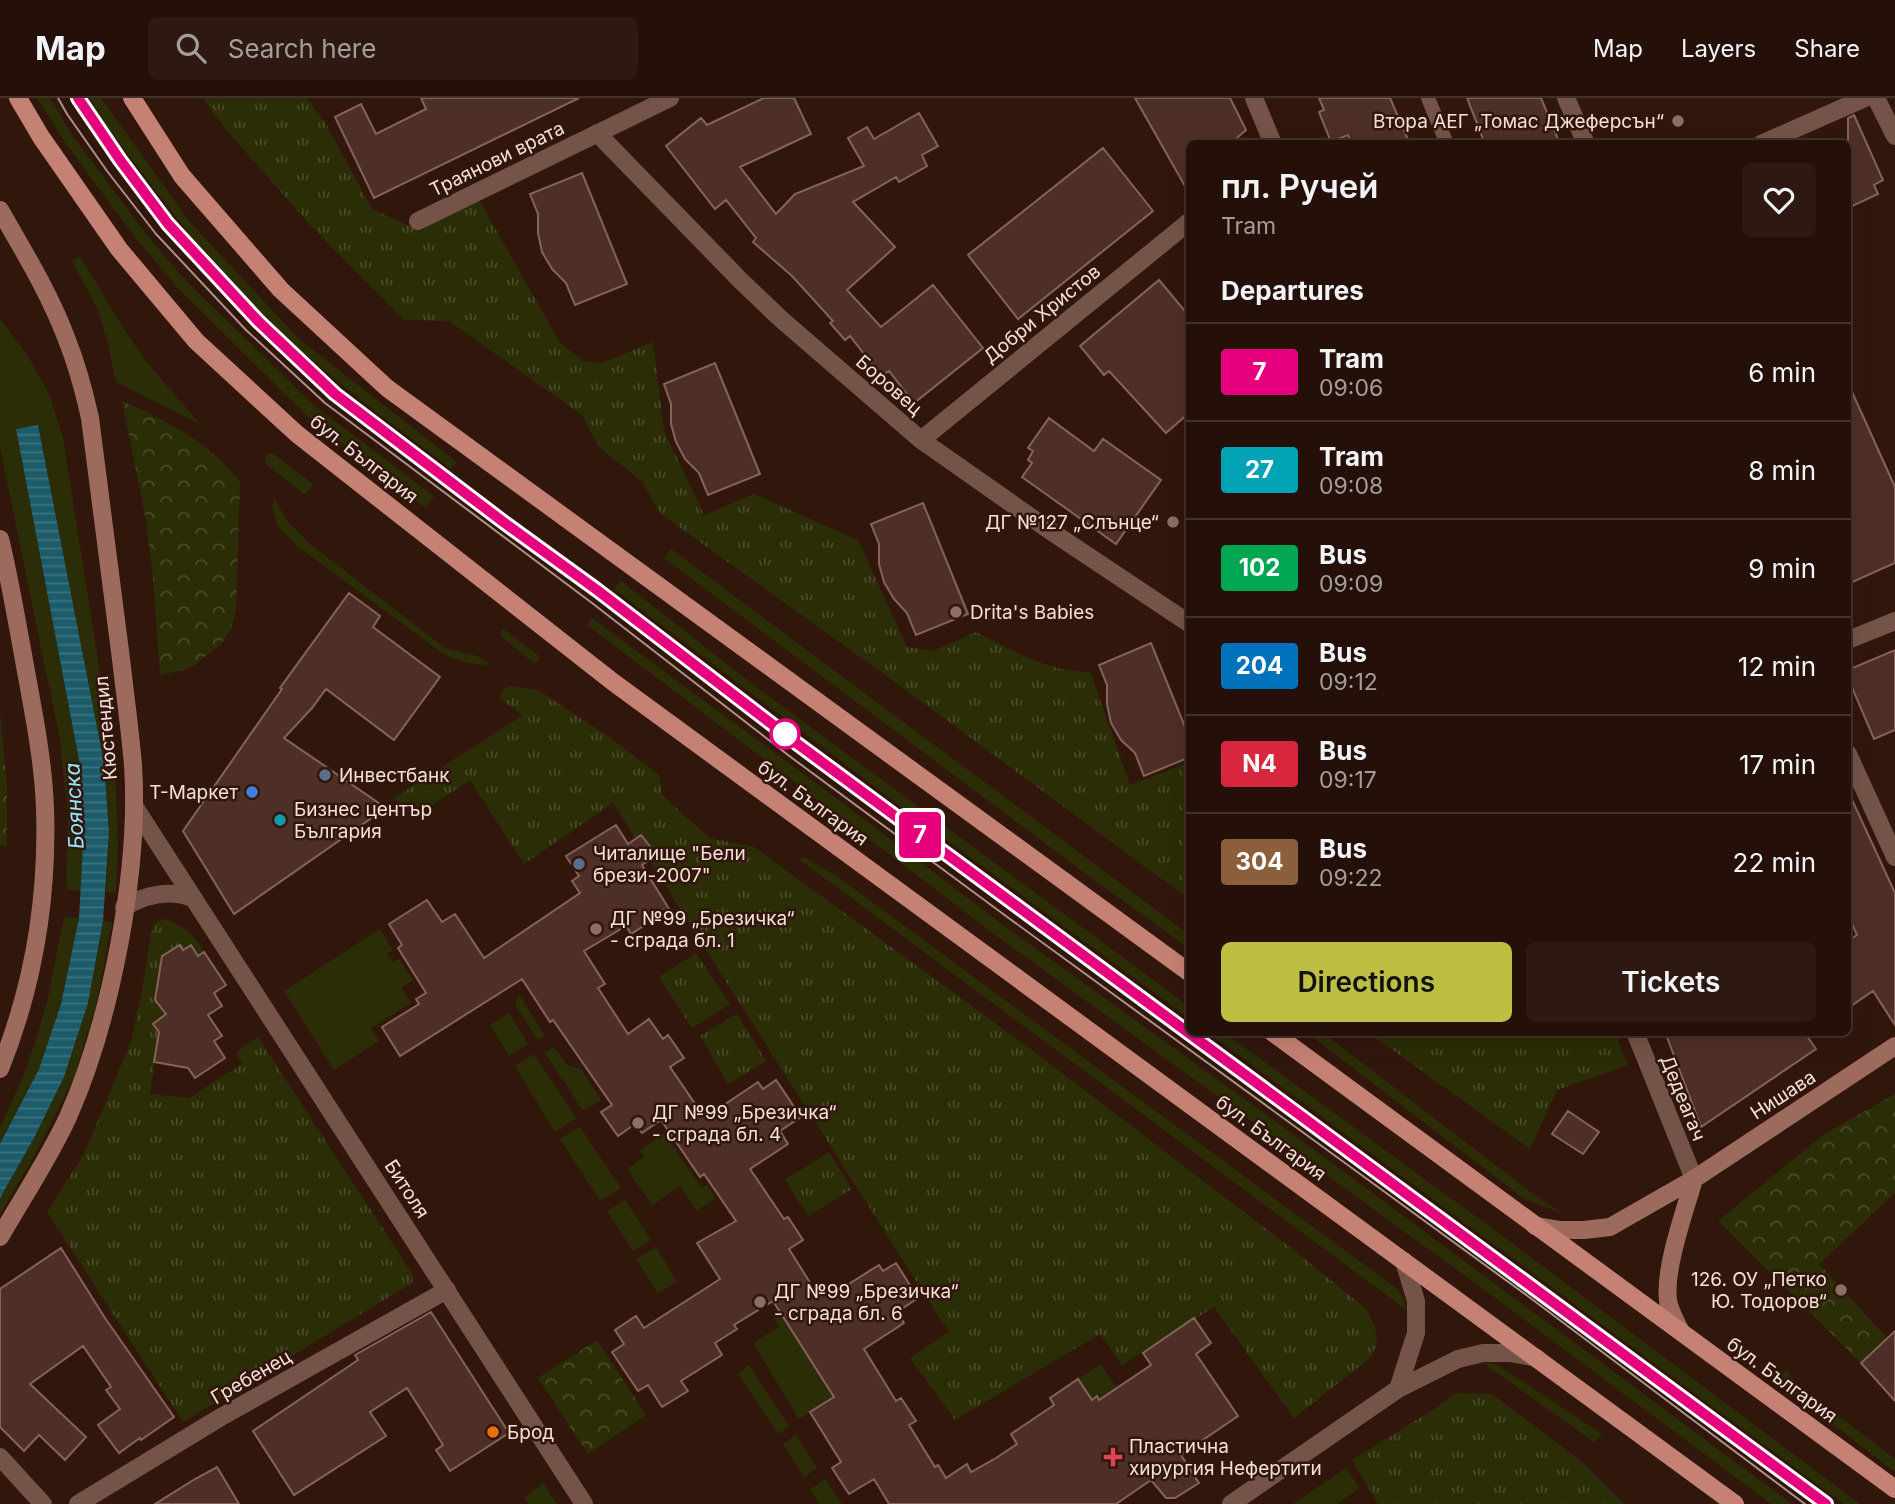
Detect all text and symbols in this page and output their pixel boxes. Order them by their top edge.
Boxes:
search box [148,17,638,80]
text: Map [35,28,106,68]
icon: search [172,29,210,67]
text: Search here [228,33,376,64]
text: Map [1593,34,1643,63]
text: Layers [1681,34,1756,63]
text: Share [1794,34,1860,63]
place label: Втора АЕГ „Томас Джеферсън“ [1373,110,1664,133]
marker: Втора АЕГ „Томас Джеферсън“ [1670,113,1686,129]
street label: Траянови врата [426,116,568,202]
button: heart [1742,163,1816,237]
text: пл. Ручей [1221,166,1378,206]
text: Tram [1221,212,1276,240]
street label: Добри Христов [979,260,1105,368]
text: Departures [1221,275,1364,306]
text: Tram [1319,343,1384,374]
street label: Боровец [851,350,927,420]
text: 7 [1253,357,1266,386]
text: 6 min [1748,357,1816,388]
text: 09:06 [1319,374,1383,402]
street label: бул. България [305,410,423,508]
text: Tram [1319,441,1384,472]
text: 27 [1245,455,1274,484]
text: 8 min [1748,455,1816,486]
text: 09:08 [1319,472,1383,500]
place label: ДГ №127 „Слънце“ [985,511,1159,534]
marker: ДГ №127 „Слънце“ [1165,514,1181,530]
text: Bus [1319,539,1367,570]
text: 102 [1239,553,1280,582]
text: 9 min [1748,553,1816,584]
text: 09:09 [1319,570,1383,598]
place label: Drita's Babies [970,601,1094,624]
marker: Drita's Babies [948,604,964,620]
text: Bus [1319,637,1367,668]
text: 204 [1236,651,1283,680]
text: 12 min [1738,651,1816,682]
text: 09:12 [1319,668,1378,696]
street label: Кюстендил [90,675,122,781]
unlabelled marker [770,719,800,749]
text: Bus [1319,735,1367,766]
text: N4 [1242,749,1277,778]
text: 17 min [1739,749,1816,780]
street label: бул. България [753,755,873,851]
water label: Боянска [59,762,89,850]
place label: Инвестбанк [339,764,450,787]
text: 09:17 [1319,766,1377,794]
marker: Инвестбанк [317,767,333,783]
place label: Т-Маркет [149,781,238,804]
marker: Т-Маркет [244,784,260,800]
place label: Бизнес център България [294,798,432,843]
marker: Бизнес център България [272,812,288,828]
line badge: 7 [897,812,943,858]
text: 7 [913,820,927,849]
text: Bus [1319,833,1367,864]
place label: Читалище "Бели брези-2007" [593,842,746,887]
text: 304 [1236,847,1283,876]
text: 22 min [1733,847,1816,878]
marker: Читалище "Бели брези-2007" [571,856,587,872]
text: 09:22 [1319,864,1382,892]
place label: ДГ №99 „Брезичка“ - сграда бл. 1 [610,907,795,952]
marker: ДГ №99 „Брезичка“ - сграда бл. 1 [588,921,604,937]
button: Directions [1221,942,1512,1022]
button: Tickets [1526,942,1816,1022]
street label: Дедеагач [1655,1052,1711,1144]
street label: Нишава [1746,1065,1820,1125]
street label: бул. България [1211,1090,1331,1186]
place label: ДГ №99 „Брезичка“ - сграда бл. 4 [652,1101,837,1146]
marker: ДГ №99 „Брезичка“ - сграда бл. 4 [630,1115,646,1131]
street label: Битоля [380,1156,434,1222]
place label: 126. ОУ „Петко Ю. Тодоров“ [1691,1268,1827,1313]
place label: ДГ №99 „Брезичка“ - сграда бл. 6 [774,1280,959,1325]
marker: 126. ОУ „Петко Ю. Тодоров“ [1833,1282,1849,1298]
marker: ДГ №99 „Брезичка“ - сграда бл. 6 [752,1294,768,1310]
street label: бул. България [1722,1332,1842,1428]
street label: Гребенец [207,1345,296,1409]
place label: Брод [507,1421,554,1444]
marker: Брод [485,1424,501,1440]
place label: Пластична хирургия Нефертити [1129,1435,1322,1480]
marker: Пластична хирургия Нефертити [1103,1447,1123,1467]

